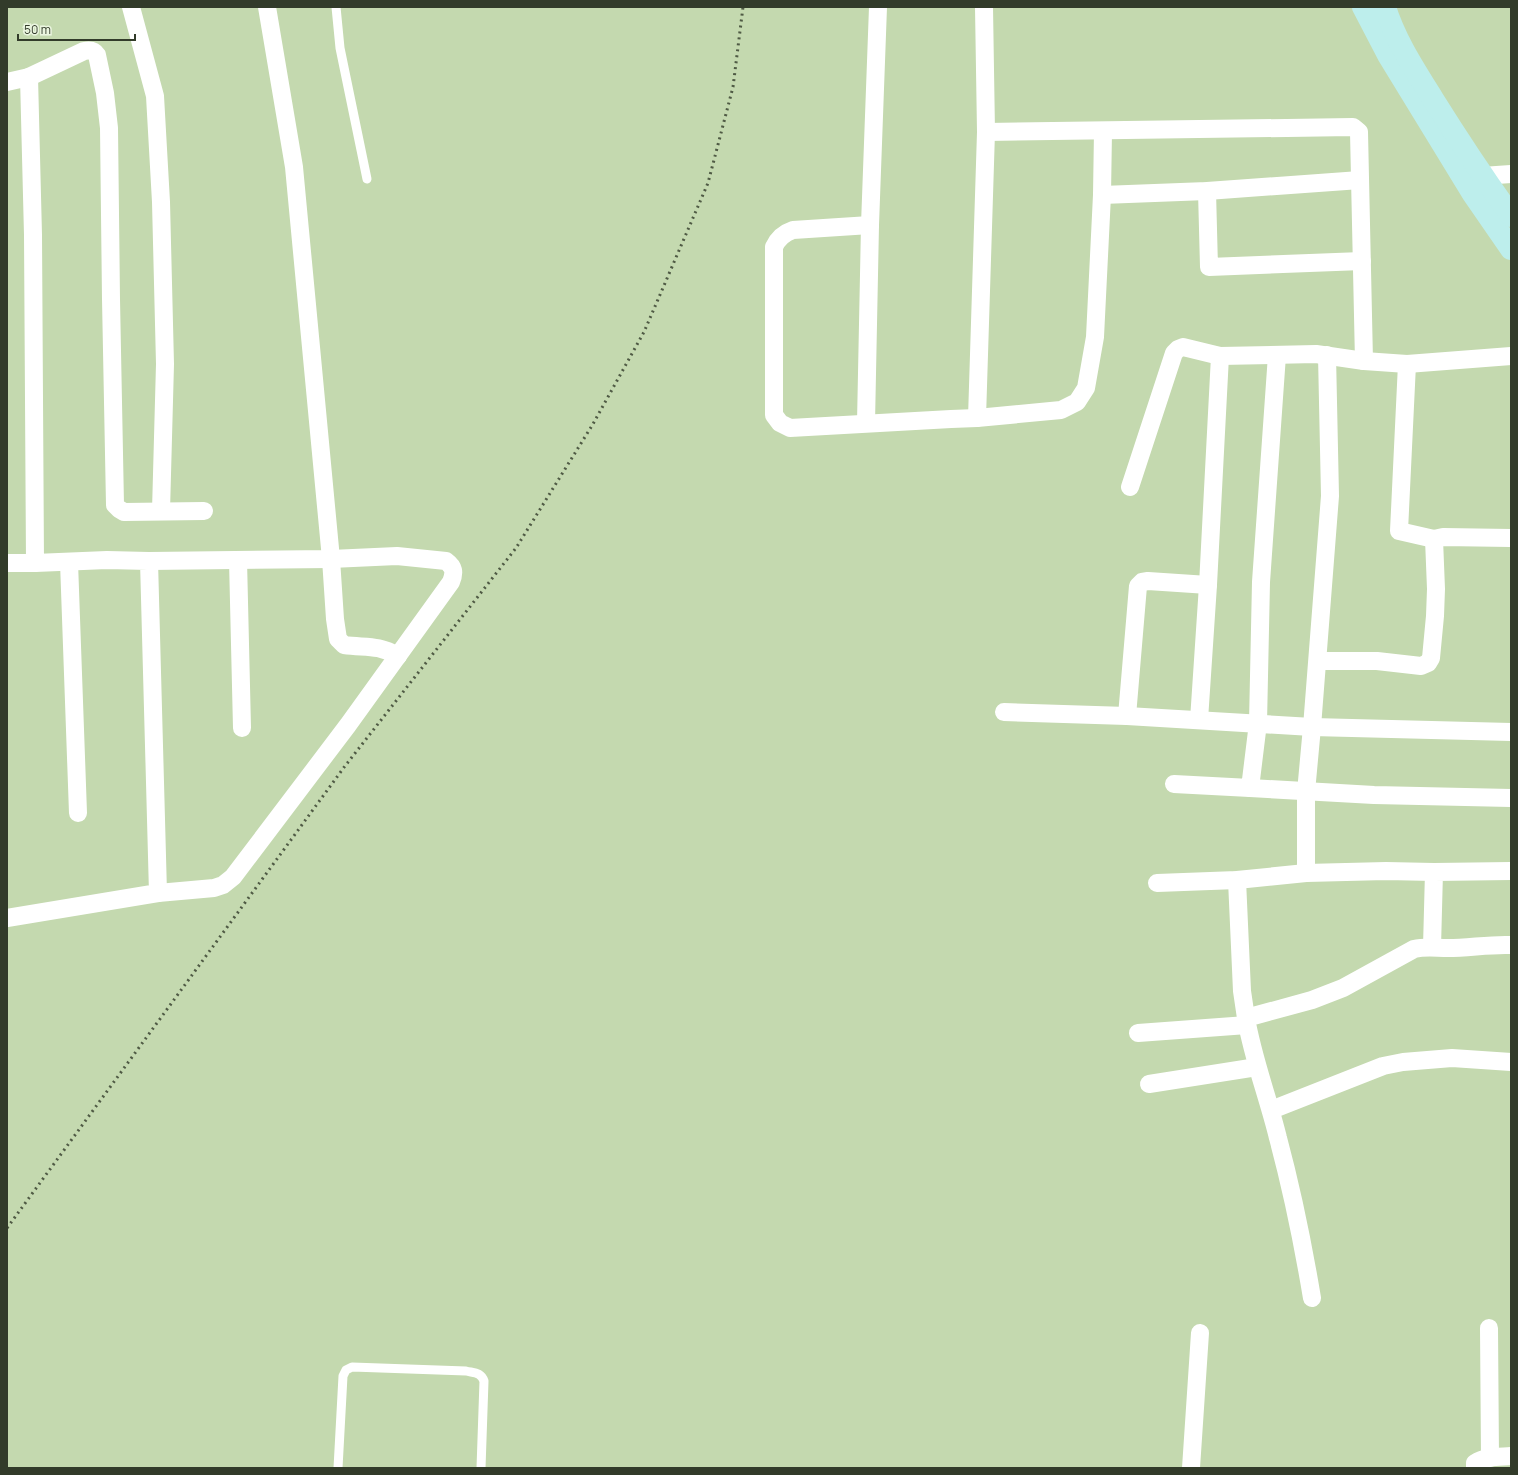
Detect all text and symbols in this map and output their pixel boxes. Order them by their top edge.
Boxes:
scale bar [18,16,135,42]
text: 50 m [24,21,51,38]

